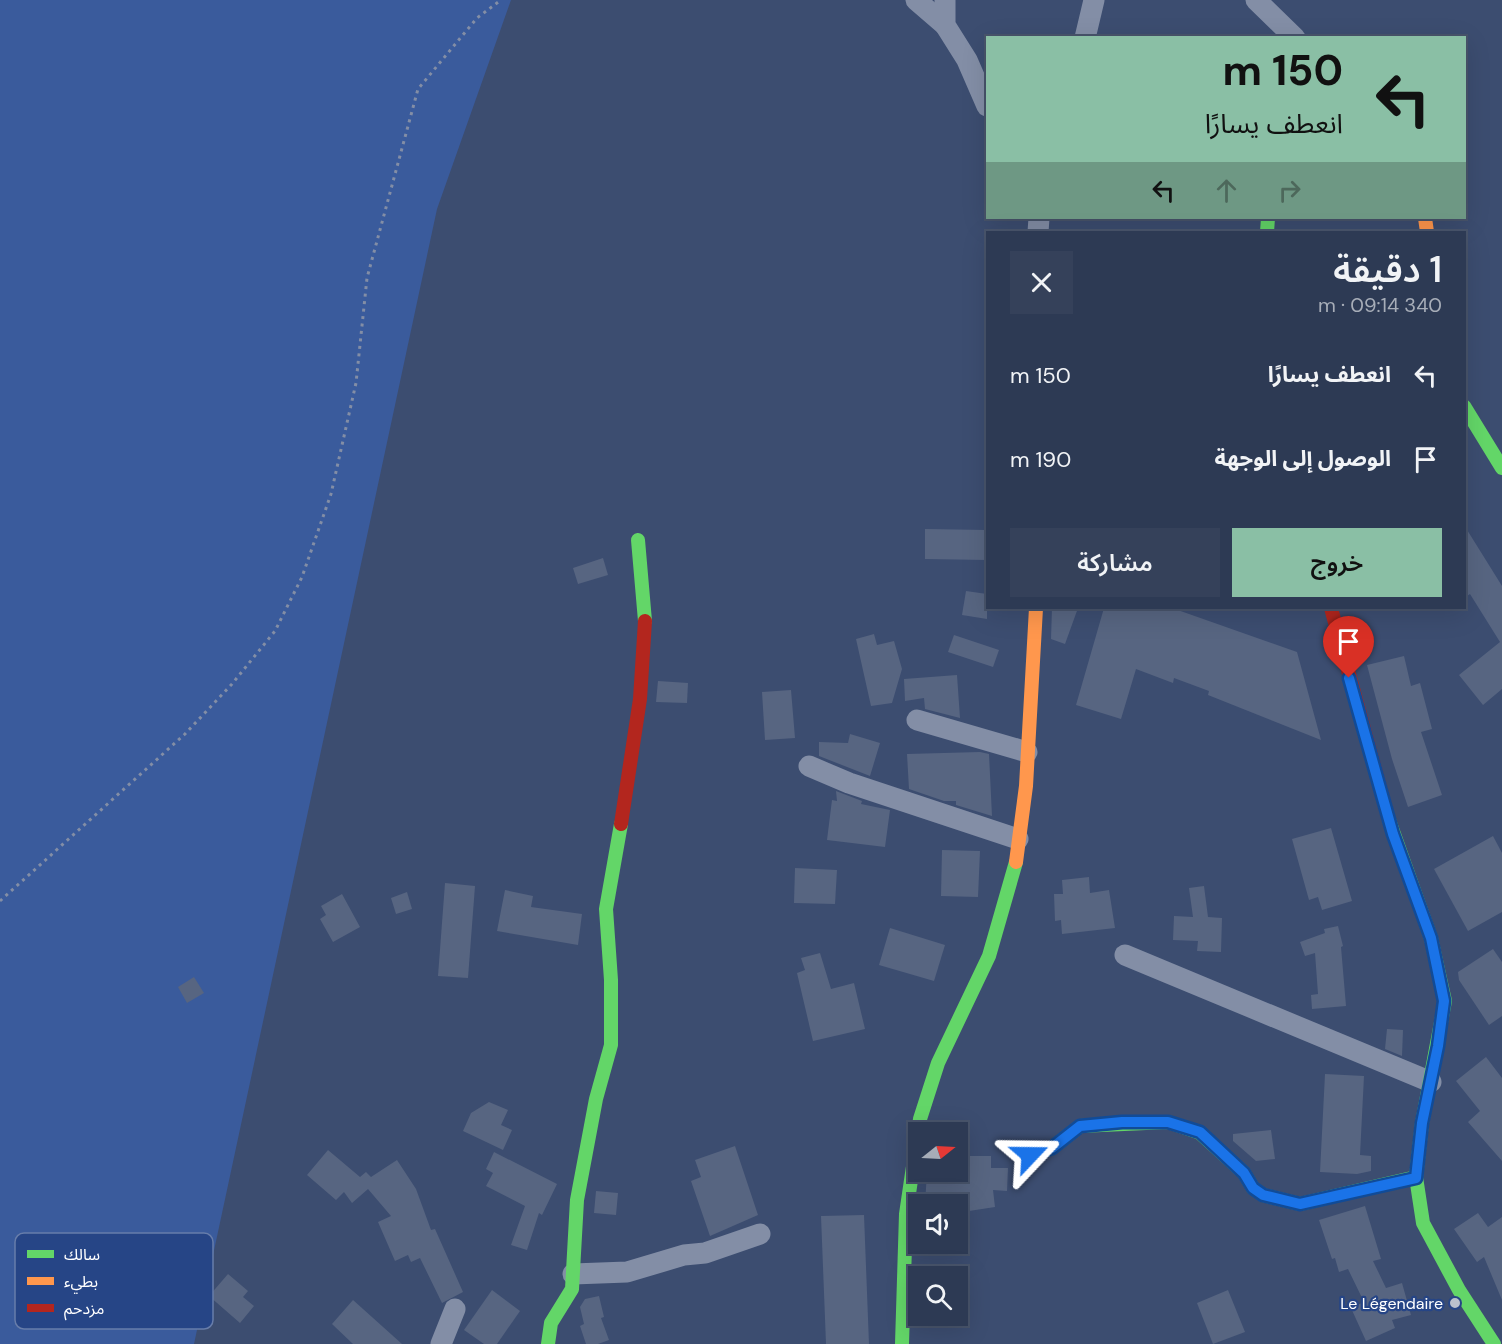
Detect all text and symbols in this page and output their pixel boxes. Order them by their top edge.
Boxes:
text: 150 m [1223,43,1343,98]
icon: left [1364,60,1442,138]
text: انعطف يسارًا [1205,106,1343,141]
icon: left [1147,174,1180,207]
icon: ahead [1210,174,1243,207]
icon: right [1273,174,1306,207]
text: 1 دقيقة [1333,246,1442,293]
button: close [1010,251,1073,314]
text: 340 m · 09:14 [1318,292,1442,318]
icon: left [1409,359,1442,392]
text: انعطف يسارًا [1268,360,1391,389]
text: 150 m [1010,361,1071,390]
icon: arrive [1409,443,1442,476]
text: الوصول إلى الوجهة [1215,444,1391,473]
text: 190 m [1010,445,1071,474]
button: مشاركة [1010,528,1220,597]
button: خروج [1232,528,1442,597]
pin [1323,616,1374,678]
icon: arrive [1332,625,1365,658]
north arrow [908,1122,968,1182]
map controls [908,1122,968,1326]
position arrow [998,1123,1062,1187]
button: sound [908,1194,968,1254]
legend [15,1233,213,1329]
text: سالك [64,1244,100,1265]
button: search [908,1266,968,1326]
text: بطيء [64,1271,98,1294]
place label: Le Légendaire [1340,1293,1443,1314]
marker: Le Légendaire [1448,1296,1462,1310]
text: مزدحم [64,1298,104,1321]

